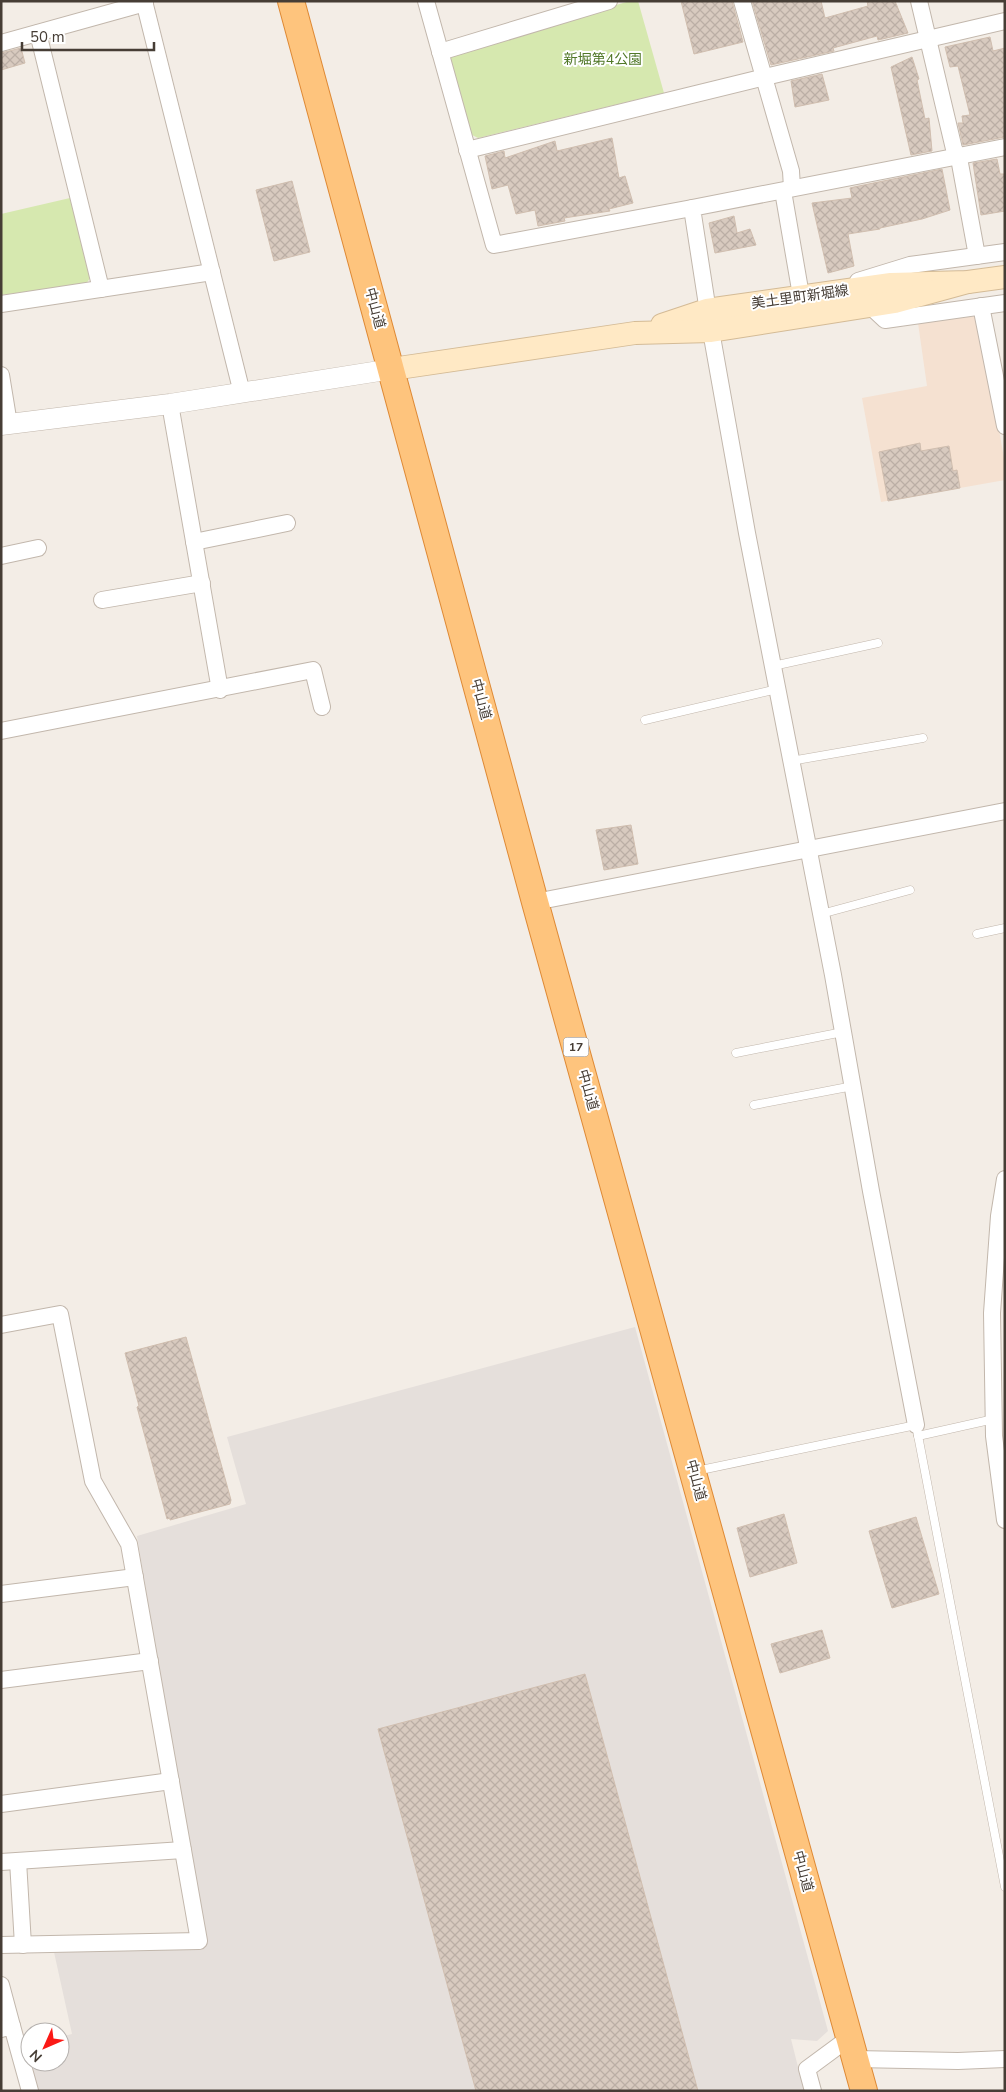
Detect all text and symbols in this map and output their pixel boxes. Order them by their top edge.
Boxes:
scale bar [22,20,155,52]
text: 50 m [30,27,65,47]
park label: 新堀第4公園 [564,50,642,69]
street label: 美土里町新堀線 [750,281,850,313]
street label: 中山道 [360,285,390,331]
street label: 中山道 [466,676,496,722]
road number: 17 [564,1038,588,1056]
street label: 中山道 [573,1067,603,1113]
street label: 中山道 [681,1457,711,1503]
street label: 中山道 [788,1848,818,1894]
north arrow [20,2022,70,2072]
text: N [26,2045,47,2066]

